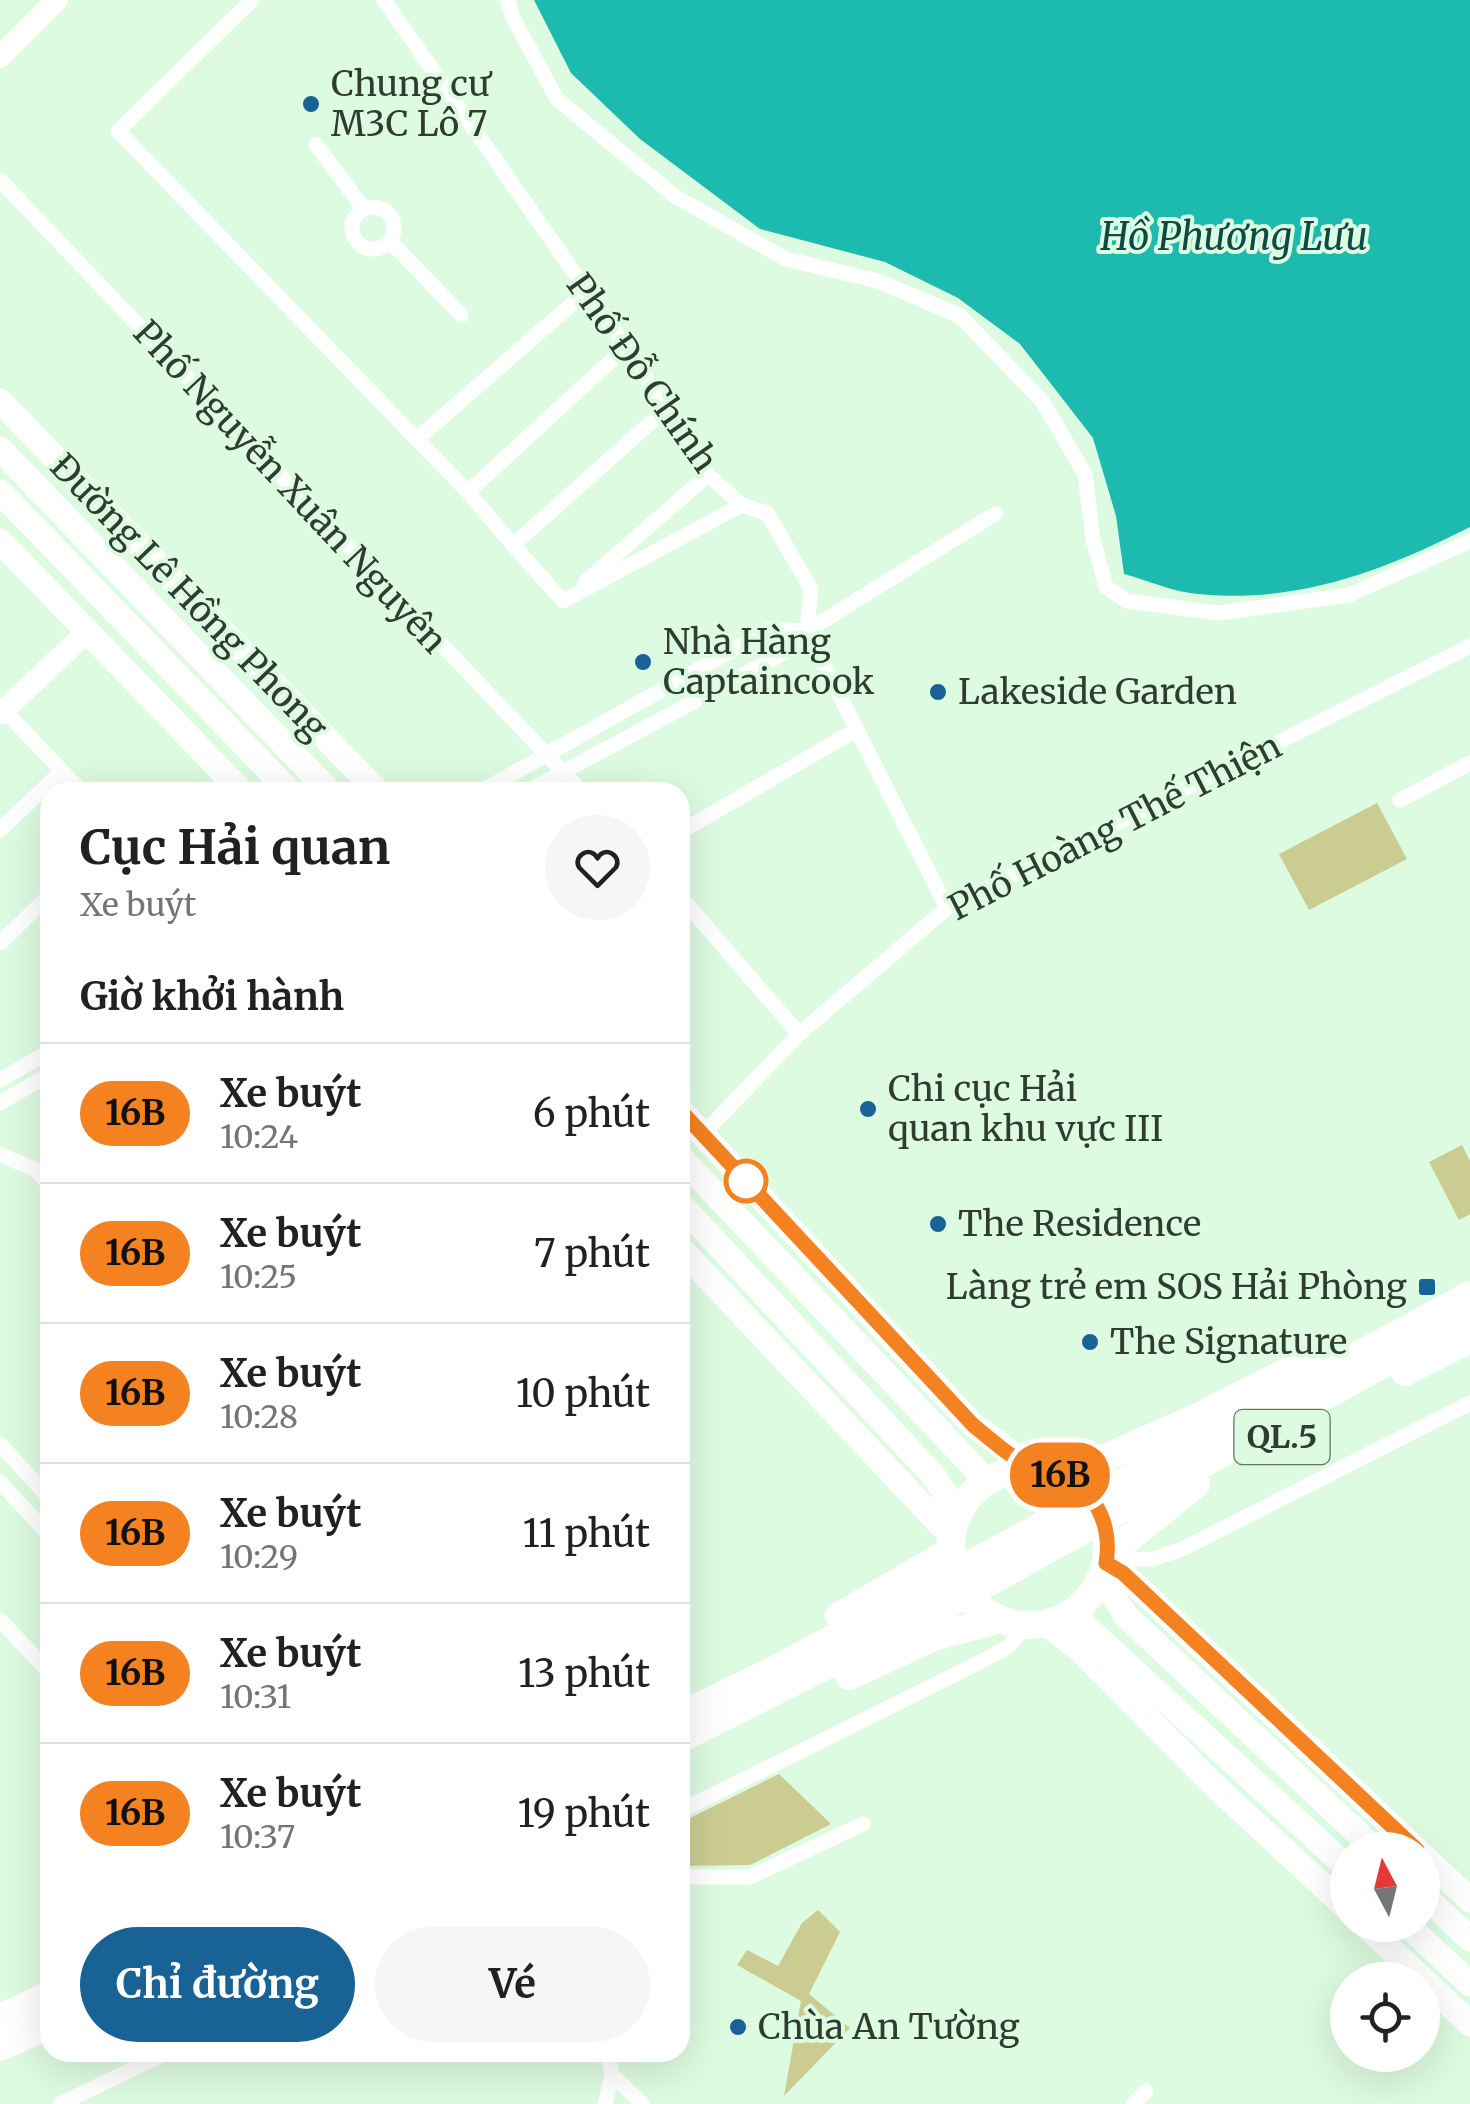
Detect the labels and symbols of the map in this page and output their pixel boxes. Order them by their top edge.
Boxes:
place label: Chung cư M3C Lô 7 [331,62,493,146]
marker: Chung cư M3C Lô 7 [300,93,322,115]
water label: Hồ Phương Lưu [1099,213,1368,260]
street label: Phố Đỗ Chính [557,264,728,481]
street label: Phố Nguyễn Xuân Nguyên [124,311,457,663]
street label: Đường Lê Hồng Phong [41,445,337,749]
place label: Nhà Hàng Captaincook [663,620,874,704]
marker: Nhà Hàng Captaincook [632,651,654,673]
place label: Lakeside Garden [958,670,1237,714]
marker: Lakeside Garden [927,681,949,703]
street label: Phố Hoàng Thế Thiện [941,724,1289,930]
place label: Chi cục Hải quan khu vực III [888,1067,1163,1151]
marker: Chi cục Hải quan khu vực III [857,1098,879,1120]
unlabelled marker [725,1160,767,1202]
place label: The Residence [958,1202,1201,1246]
marker: The Residence [927,1213,949,1235]
place label: Làng trẻ em SOS Hải Phòng [946,1265,1407,1309]
marker: Làng trẻ em SOS Hải Phòng [1416,1276,1438,1298]
place label: The Signature [1110,1320,1347,1364]
marker: The Signature [1079,1331,1101,1353]
road number: QL.5 [1234,1410,1330,1464]
line badge: 16B [1002,1442,1118,1508]
north arrow [1330,1832,1440,1942]
place label: Chùa An Tường [758,2005,1020,2049]
marker: Chùa An Tường [727,2016,749,2038]

